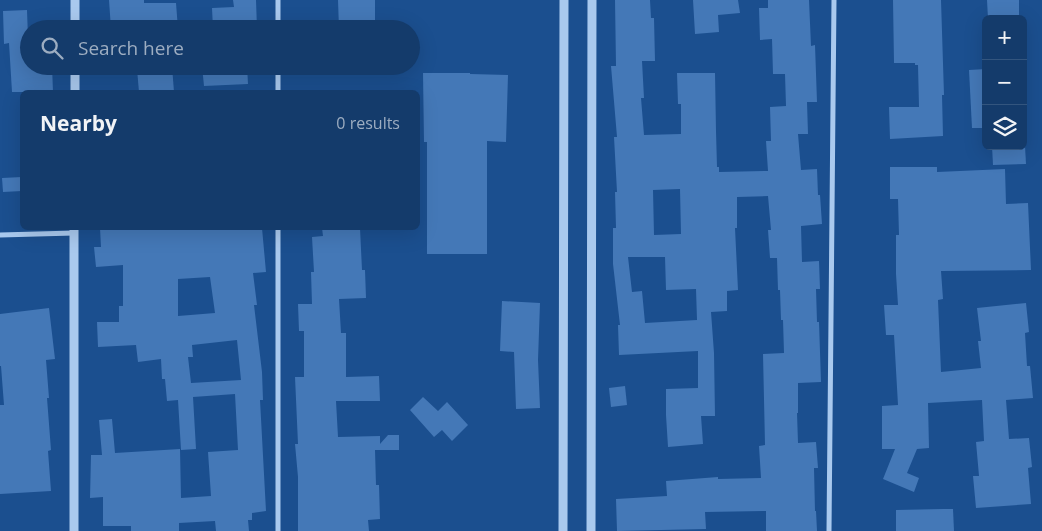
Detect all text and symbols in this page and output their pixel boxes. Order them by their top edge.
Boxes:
map controls [982,15,1027,150]
button: + [982,15,1027,60]
search box [20,20,420,75]
icon: search [38,34,66,62]
text: Search here [78,35,184,61]
button: − [982,60,1027,105]
button: layers [982,105,1027,150]
text: Nearby [40,109,117,137]
text: 0 results [336,112,400,134]

